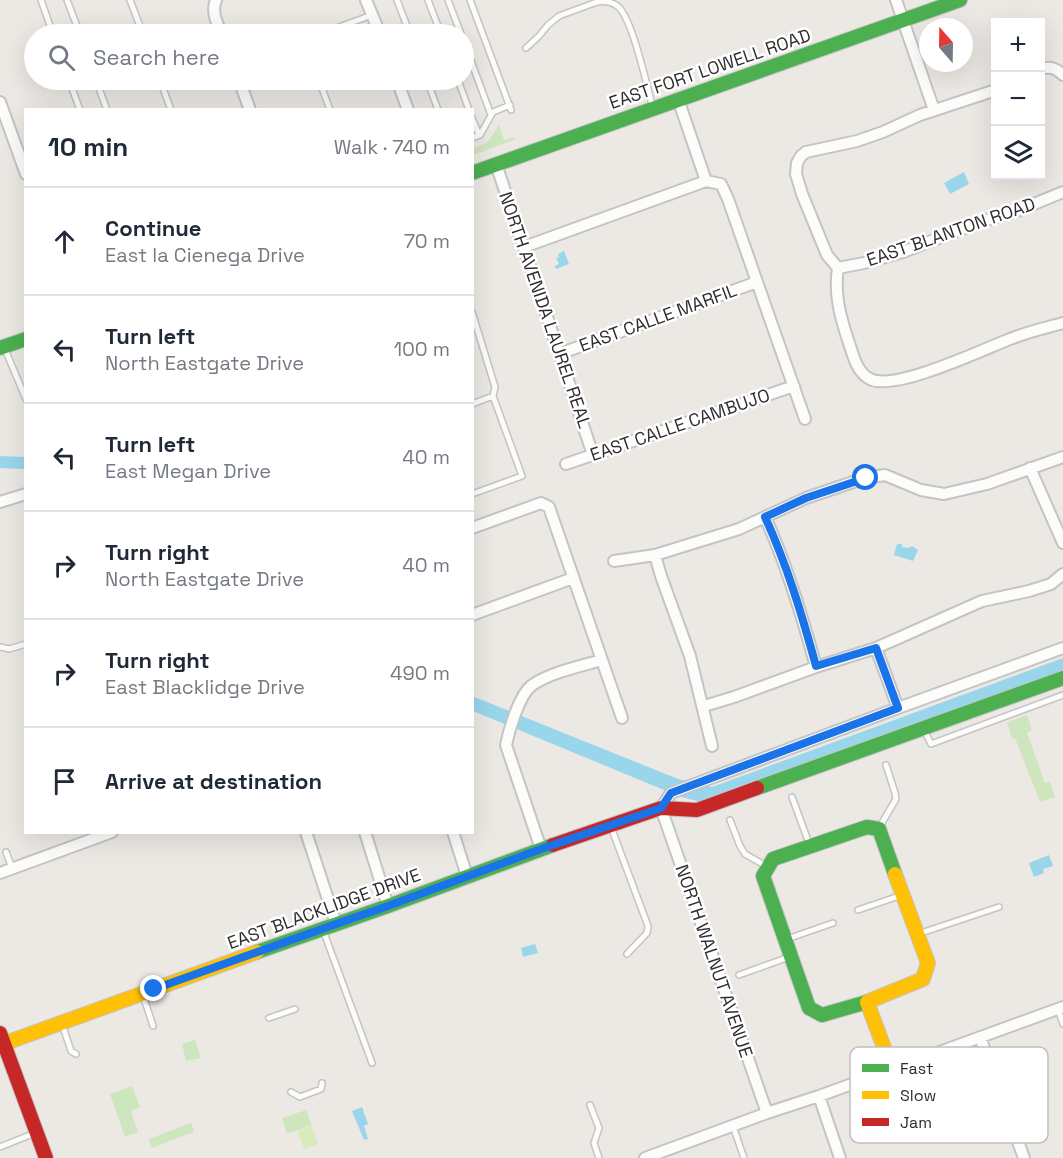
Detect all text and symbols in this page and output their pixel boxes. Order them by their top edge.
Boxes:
north arrow [919,18,973,72]
map controls [991,18,1045,180]
button: + [991,18,1045,72]
street label: EAST FORT LOWELL ROAD [606,23,814,114]
search box [24,24,474,90]
icon: search [45,41,78,74]
text: Search here [93,43,220,71]
button: − [991,72,1045,126]
button: layers [991,126,1045,180]
text: 10 min [48,130,128,164]
text: Walk · 740 m [334,134,450,160]
street label: NORTH AVENIDA LAUREL REAL [494,189,597,431]
street label: EAST BLANTON ROAD [863,192,1038,271]
text: Continue [105,214,201,242]
icon: ahead [48,225,81,258]
text: 70 m [404,228,450,254]
text: East la Cienega Drive [105,242,305,268]
street label: EAST CALLE MARFIL [576,278,740,357]
text: Turn left [105,322,195,350]
icon: left [48,333,81,366]
text: 100 m [394,336,450,362]
text: North Eastgate Drive [105,350,304,376]
street label: EAST CALLE CAMBUJO [587,383,773,466]
text: Turn left [105,430,195,458]
icon: left [48,441,81,474]
text: 40 m [402,444,450,470]
text: East Megan Drive [105,458,271,484]
route start [852,464,878,490]
text: Turn right [105,538,210,566]
icon: right [48,549,81,582]
text: 40 m [402,552,450,578]
text: North Eastgate Drive [105,566,304,592]
text: Turn right [105,646,210,674]
icon: right [48,657,81,690]
text: 490 m [390,660,450,686]
text: East Blacklidge Drive [105,674,305,700]
icon: arrive [48,765,81,798]
text: Arrive at destination [105,767,322,795]
street label: NORTH WALNUT AVENUE [671,861,758,1060]
street label: EAST BLACKLIDGE DRIVE [224,863,424,954]
route end [140,975,166,1001]
legend [850,1047,1048,1143]
text: Fast [900,1058,933,1079]
text: Slow [900,1085,936,1106]
text: Jam [900,1112,932,1133]

